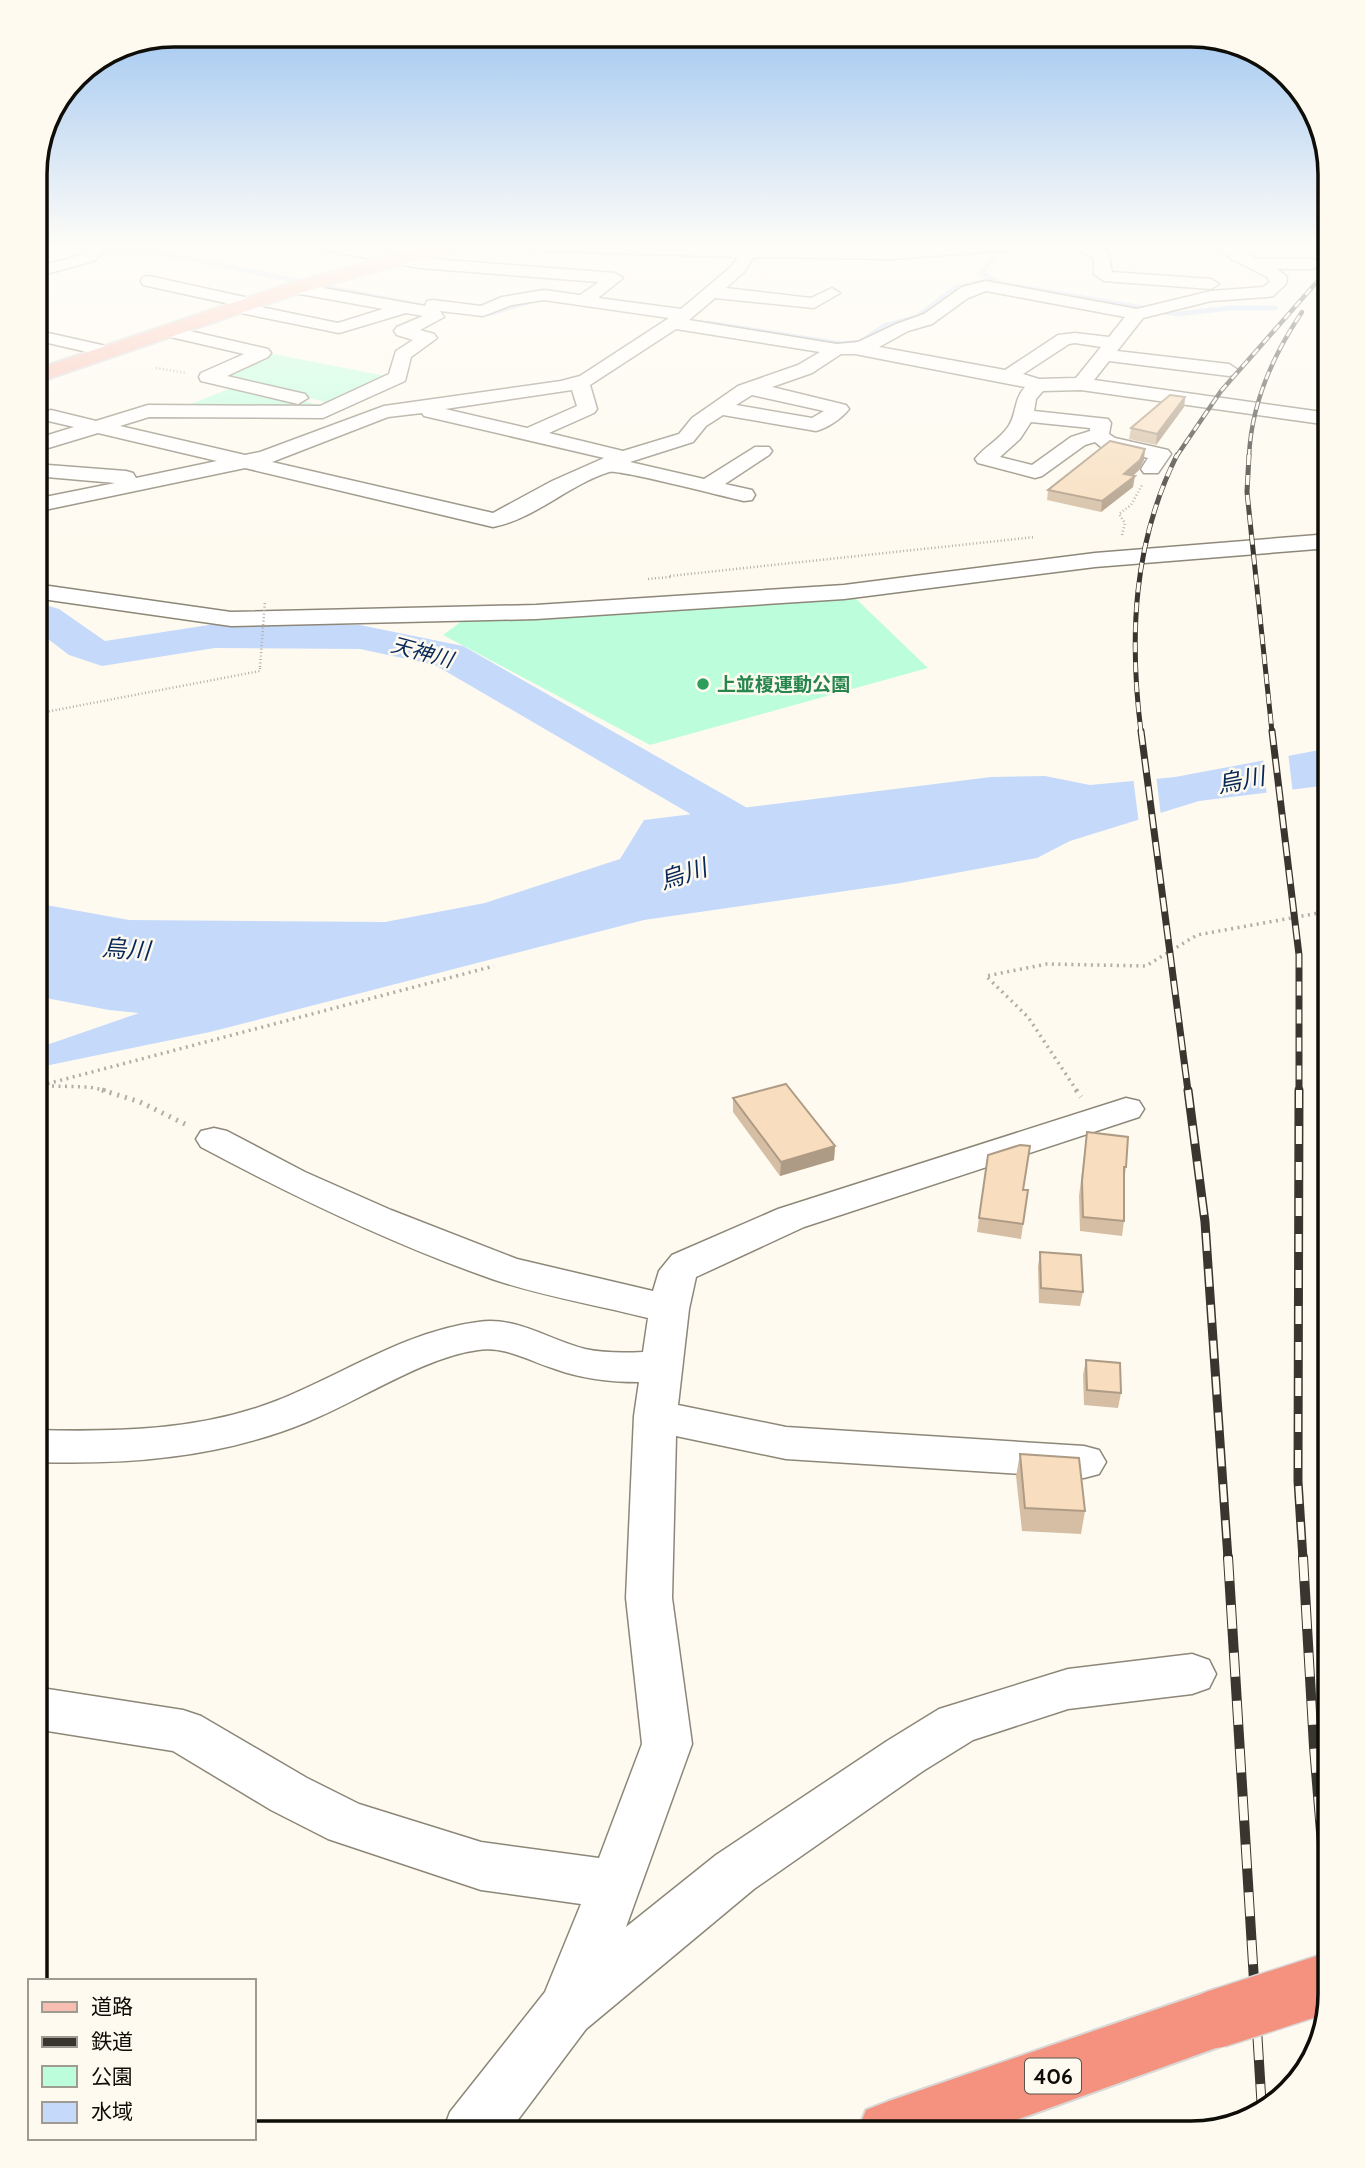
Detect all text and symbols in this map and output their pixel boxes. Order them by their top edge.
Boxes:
water label: 天神川 [388,632,458,673]
place label: 上並榎運動公園 [717,673,850,696]
marker: 上並榎運動公園 [695,676,711,692]
water label: 烏川 [1215,761,1270,799]
water label: 烏川 [656,852,713,895]
water label: 烏川 [101,933,154,965]
legend [28,1979,256,2140]
text: 道路 [91,1994,133,2019]
text: 鉄道 [91,2029,133,2054]
road number: 406 [1025,2058,1081,2094]
text: 公園 [91,2064,133,2089]
text: 水域 [91,2099,133,2124]

